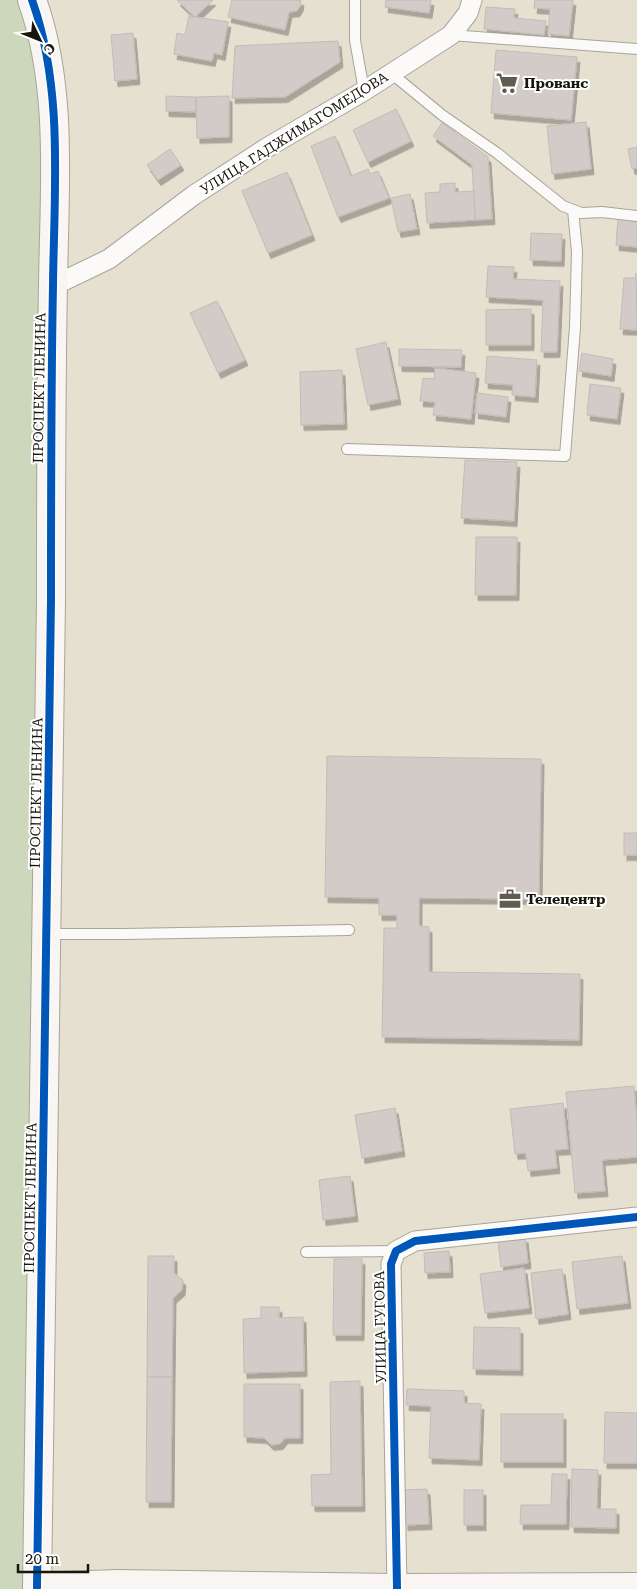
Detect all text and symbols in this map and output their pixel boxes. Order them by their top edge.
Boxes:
north arrow [15,15,65,65]
text: С [40,40,59,58]
street label: УЛИЦА ГАДЖИМАГОМЕДОВА [197,68,391,198]
supermarket icon: Прованс [494,70,520,96]
place label: Прованс [524,75,588,91]
street label: ПРОСПЕКТ ЛЕНИНА [30,312,48,463]
street label: ПРОСПЕКТ ЛЕНИНА [27,717,45,868]
office icon: Телецентр [497,886,523,912]
place label: Телецентр [526,891,605,907]
street label: ПРОСПЕКТ ЛЕНИНА [21,1122,39,1273]
street label: УЛИЦА ГУГОВА [371,1270,389,1383]
scale bar [18,1542,88,1574]
text: 20 m [25,1550,60,1568]

